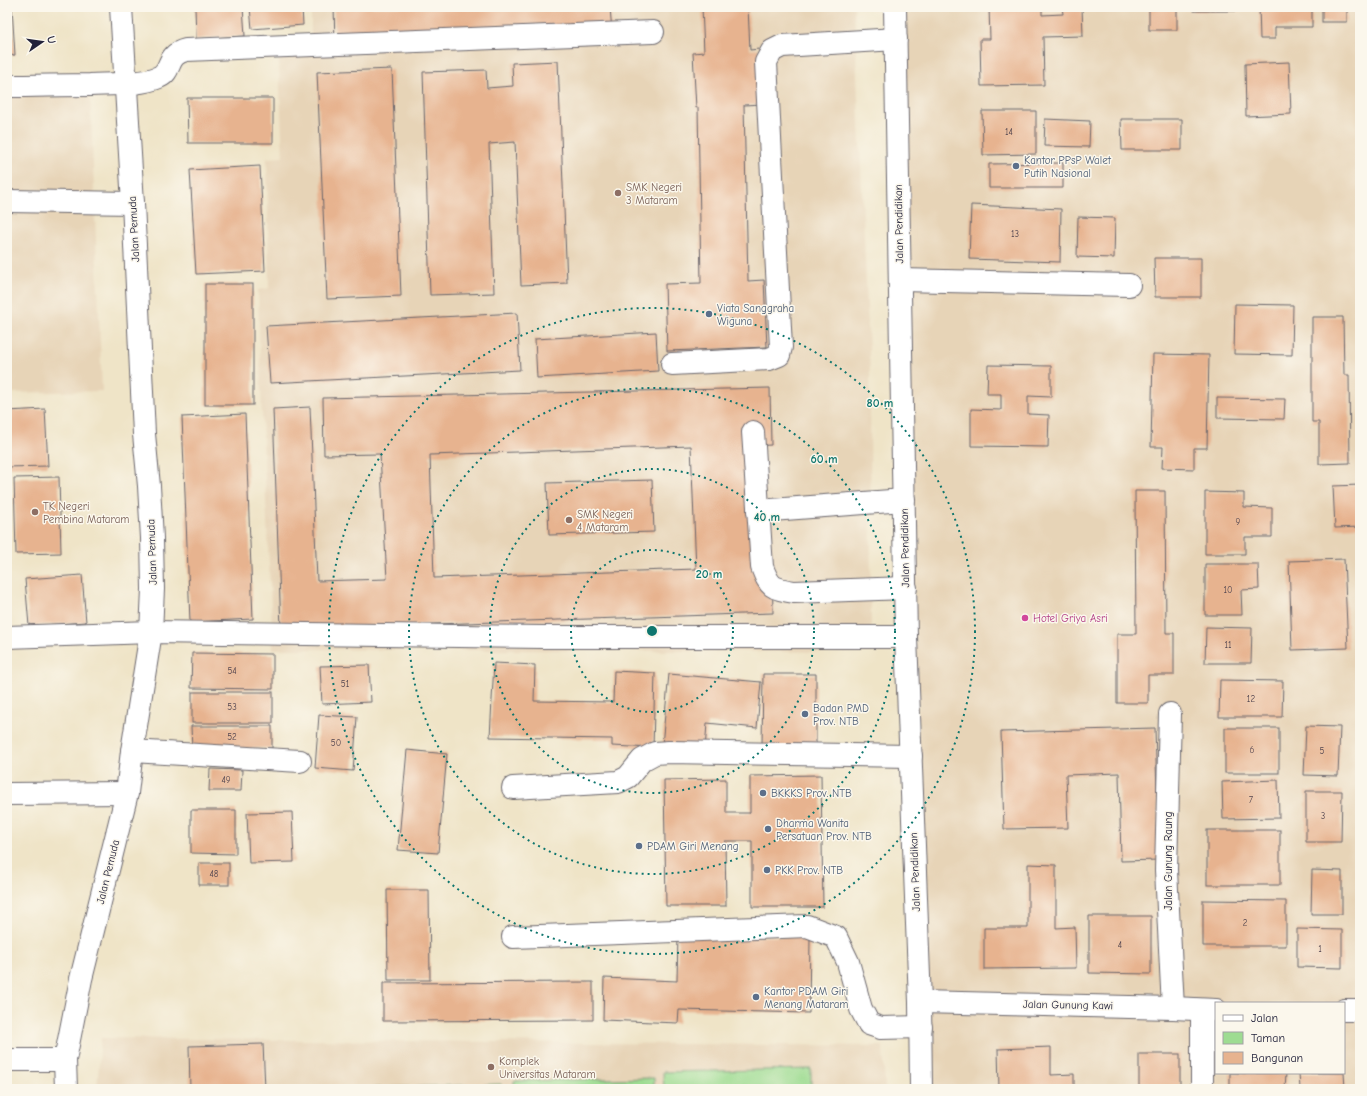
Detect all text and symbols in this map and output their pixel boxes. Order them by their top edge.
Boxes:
north arrow [22,22,62,62]
text: U [44,35,58,45]
house number: 14 [1005,127,1013,137]
place label: Kantor PPsP Walet Putih Nasional [1024,154,1112,180]
marker: Kantor PPsP Walet Putih Nasional [1011,161,1021,171]
place label: SMK Negeri 3 Mataram [626,181,682,207]
street label: Jalan Pendidikan [892,184,906,264]
marker: SMK Negeri 3 Mataram [613,188,623,198]
street label: Jalan Pemuda [126,196,142,262]
house number: 13 [1011,229,1019,239]
place label: Viata Sanggraha Wiguna [717,302,794,328]
marker: Viata Sanggraha Wiguna [704,309,714,319]
text: 80 m [867,396,893,410]
text: 60 m [811,452,837,466]
place label: TK Negeri Pembina Mataram [43,500,129,526]
marker: TK Negeri Pembina Mataram [30,507,40,517]
place label: SMK Negeri 4 Mataram [577,508,633,534]
street label: Jalan Pendidikan [898,508,912,588]
text: 40 m [754,510,780,524]
marker: SMK Negeri 4 Mataram [564,515,574,525]
house number: 9 [1236,517,1241,527]
street label: Jalan Pemuda [144,519,160,585]
text: 20 m [696,567,722,581]
house number: 10 [1223,585,1233,595]
place label: Hotel Griya Asri [1033,612,1108,625]
marker: Hotel Griya Asri [1020,613,1030,623]
centre of rings [645,624,659,638]
house number: 11 [1224,640,1232,650]
house number: 54 [227,666,237,676]
house number: 51 [341,679,350,689]
house number: 12 [1247,694,1255,704]
house number: 53 [227,702,237,712]
place label: Badan PMD Prov. NTB [813,702,869,728]
marker: Badan PMD Prov. NTB [800,709,810,719]
house number: 52 [227,732,237,742]
house number: 50 [331,738,341,748]
house number: 6 [1250,745,1255,755]
house number: 5 [1320,746,1325,756]
house number: 49 [221,775,231,785]
place label: BKKKS Prov. NTB [771,787,852,800]
marker: BKKKS Prov. NTB [758,788,768,798]
house number: 7 [1249,795,1254,805]
house number: 3 [1321,811,1325,821]
street label: Jalan Gunung Raung [1162,812,1175,910]
place label: Dharma Wanita Persatuan Prov. NTB [776,817,872,843]
marker: Dharma Wanita Persatuan Prov. NTB [763,824,773,834]
street label: Jalan Pendidikan [907,832,923,912]
street label: Jalan Pemuda [94,838,122,906]
place label: PDAM Giri Menang [647,840,739,853]
marker: PDAM Giri Menang [634,841,644,851]
place label: PKK Prov. NTB [775,864,843,877]
marker: PKK Prov. NTB [762,865,772,875]
house number: 48 [210,869,219,879]
house number: 2 [1243,918,1248,928]
house number: 4 [1118,940,1122,950]
house number: 1 [1318,944,1322,954]
place label: Kantor PDAM Giri Menang Mataram [764,985,848,1011]
marker: Kantor PDAM Giri Menang Mataram [751,992,761,1002]
street label: Jalan Gunung Kawi [1023,998,1113,1012]
legend [1215,1002,1345,1074]
text: Jalan [1251,1011,1278,1025]
text: Taman [1251,1031,1285,1045]
text: Bangunan [1251,1051,1303,1065]
place label: Komplek Universitas Mataram [499,1055,596,1081]
marker: Komplek Universitas Mataram [486,1062,496,1072]

